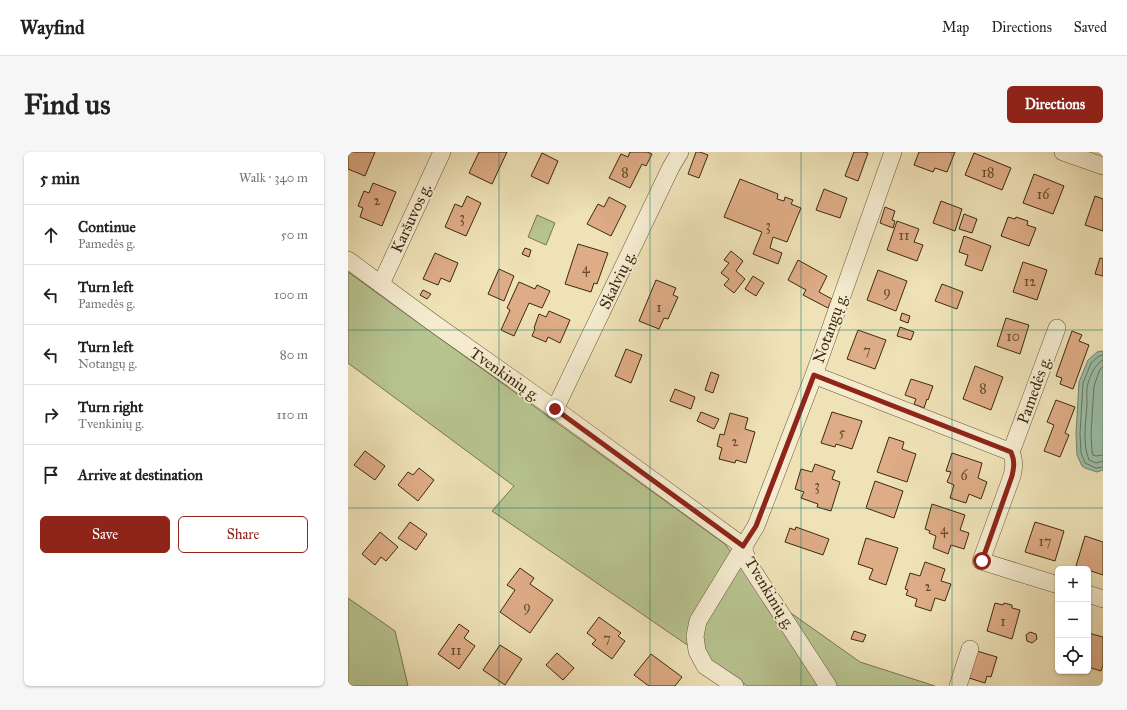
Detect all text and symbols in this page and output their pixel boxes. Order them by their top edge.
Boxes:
text: Wayfind [20,16,85,39]
text: Map [942,19,969,36]
text: Directions [991,19,1052,36]
text: Saved [1074,19,1107,36]
button: Directions [1007,86,1103,123]
text: Find us [24,87,110,122]
house number: 8 [621,164,629,181]
house number: 18 [982,164,994,181]
text: 5 min [40,168,80,189]
text: Walk · 340 m [239,170,308,186]
street label: Karšuvos g. [387,180,436,256]
house number: 16 [1037,186,1050,203]
house number: 2 [374,192,381,209]
house number: 3 [459,209,465,226]
house number: 3 [765,217,771,234]
text: Continue [78,218,136,236]
icon: ahead [40,224,62,246]
text: 50 m [281,227,308,243]
house number: 11 [898,227,910,244]
text: Pamedės g. [78,236,135,252]
street label: Skalvių g. [595,248,640,313]
house number: 4 [582,260,591,277]
house number: 12 [1024,273,1036,290]
text: Turn left [78,278,134,296]
house number: 9 [883,283,891,300]
icon: left [40,284,62,306]
text: 100 m [274,287,308,303]
street label: Notangų g. [809,290,852,366]
text: Pamedės g. [78,296,135,312]
house number: 1 [656,299,662,316]
house number: 10 [1006,328,1020,345]
text: Turn left [78,338,134,356]
house number: 7 [863,342,871,359]
street label: Tvenkinių g. [466,343,544,406]
icon: left [40,344,62,366]
text: 80 m [280,347,308,363]
street label: Pamedės g. [1013,354,1056,427]
text: Notangų g. [78,356,137,372]
house number: 8 [979,380,987,397]
text: Turn right [78,398,143,416]
route end [546,400,564,418]
icon: right [40,404,62,426]
text: 110 m [276,407,308,423]
text: Tvenkinių g. [78,416,144,432]
house number: 5 [839,424,846,441]
house number: 2 [732,433,739,450]
icon: arrive [40,464,62,486]
text: Arrive at destination [78,466,203,484]
house number: 6 [960,467,968,484]
house number: 3 [814,477,820,494]
button: Save [40,516,170,553]
button: Share [178,516,308,553]
house number: 4 [940,521,949,538]
house number: 17 [1038,533,1052,550]
route start [973,552,991,570]
street label: Tvenkinių g. [740,553,799,633]
map controls [1055,566,1091,674]
button: + [1055,566,1091,602]
house number: 2 [925,578,932,595]
house number: 9 [523,598,531,615]
button: − [1055,602,1091,638]
house number: 1 [1000,613,1006,630]
house number: 7 [603,630,611,647]
button: locate [1055,638,1091,674]
house number: 11 [450,642,462,659]

